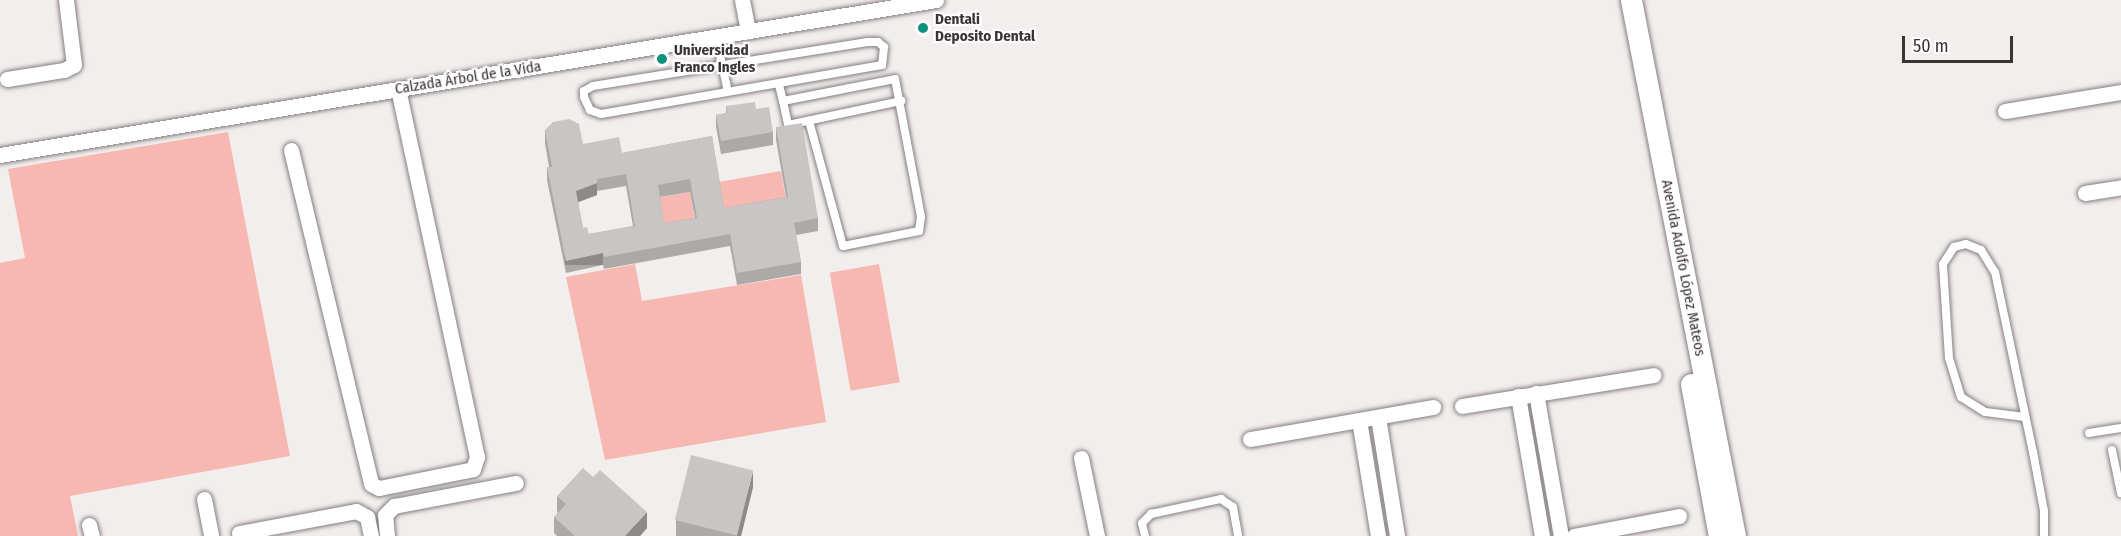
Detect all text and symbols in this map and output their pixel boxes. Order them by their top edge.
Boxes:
place label: Dentali Deposito Dental [935,10,1035,45]
marker: Dentali Deposito Dental [916,21,930,35]
scale bar [1905,24,2016,62]
text: 50 m [1913,35,1949,57]
place label: Universidad Franco Ingles [674,41,755,76]
marker: Universidad Franco Ingles [655,52,669,66]
street label: Calzada Árbol de la Vida [394,58,542,98]
street label: Avenida Adolfo López Mateos [1657,178,1709,358]

